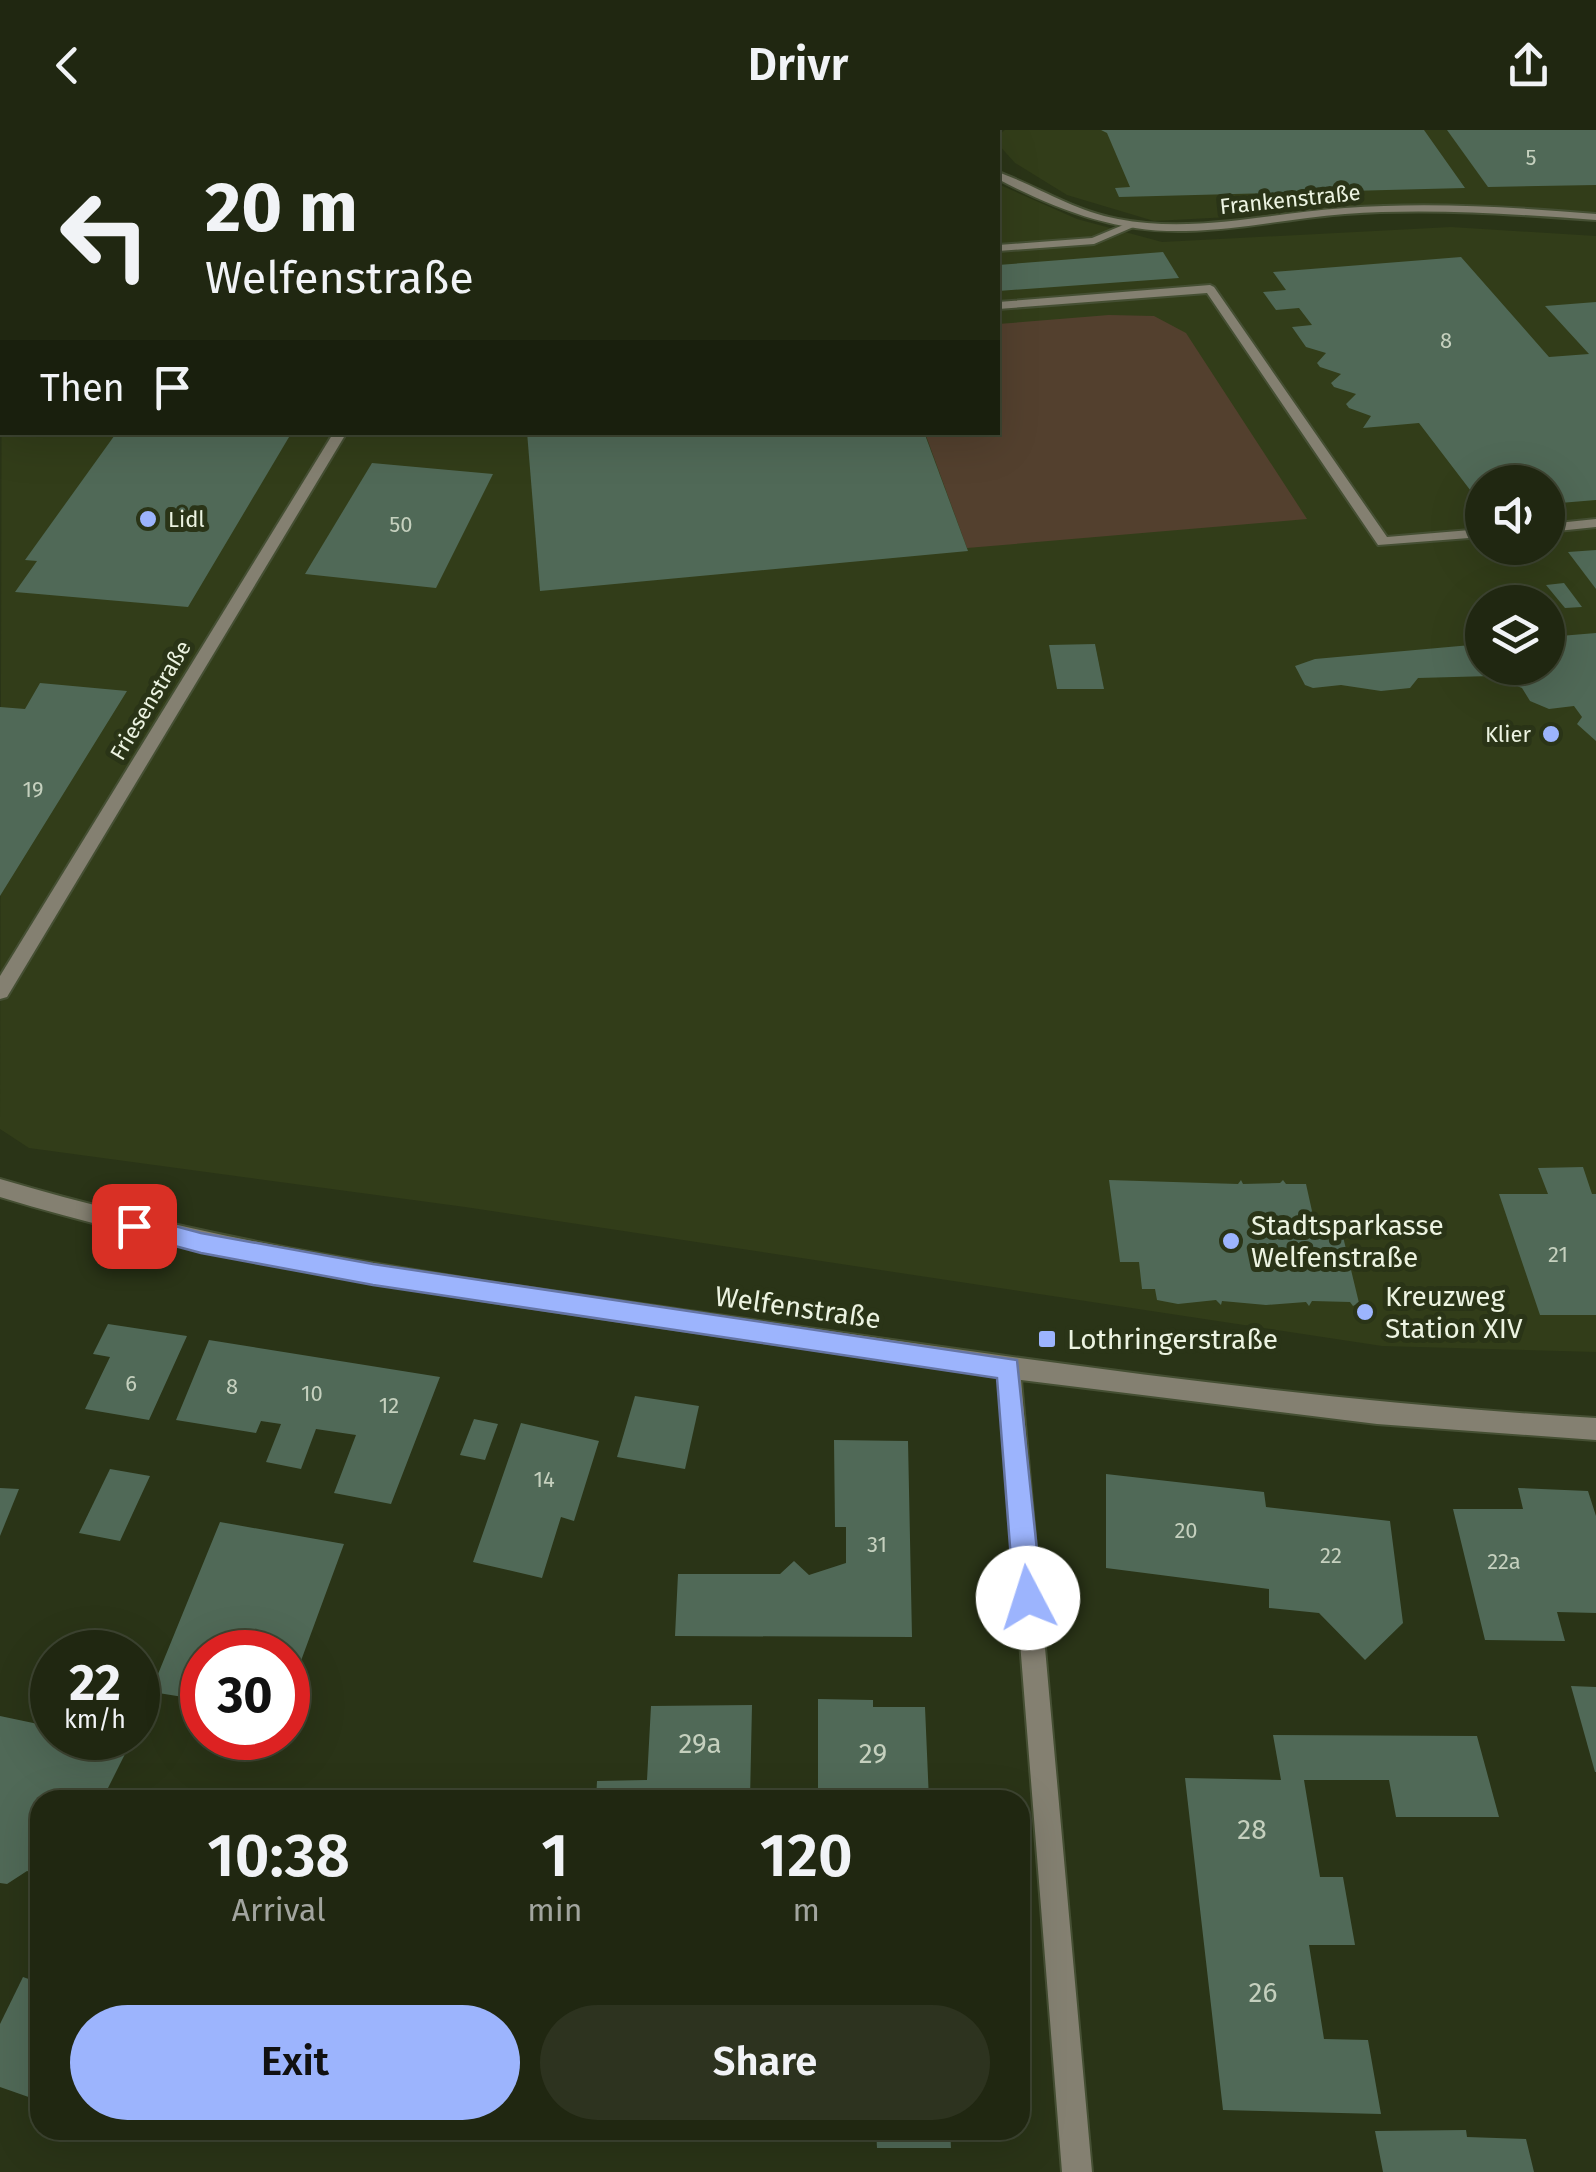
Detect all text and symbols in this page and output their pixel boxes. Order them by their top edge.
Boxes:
icon: back [40,38,95,93]
text: Drivr [748,38,848,92]
icon: share [1501,38,1556,93]
house number: 5 [1525,144,1537,171]
text: 20 m [205,166,358,250]
icon: left [40,170,170,300]
street label: Frankenstraße [1218,179,1362,220]
text: Welfenstraße [205,251,474,305]
house number: 8 [1440,327,1452,354]
icon: arrive [145,360,200,415]
text: Then [40,365,125,411]
map controls [1465,465,1565,685]
button: sound [1465,465,1565,565]
place label: Lidl [168,506,205,533]
marker: Lidl [137,508,159,530]
house number: 50 [389,511,413,538]
button: layers [1465,585,1565,685]
street label: Friesenstraße [104,636,197,765]
place label: Klier [1485,721,1532,748]
marker: Klier [1540,723,1562,745]
house number: 19 [22,776,44,803]
pin [92,1184,177,1269]
icon: arrive [107,1199,162,1254]
place label: Stadtsparkasse Welfenstraße [1251,1209,1444,1274]
marker: Stadtsparkasse Welfenstraße [1220,1230,1242,1252]
house number: 21 [1548,1241,1568,1268]
street label: Welfenstraße [713,1280,883,1335]
place label: Kreuzweg Station XIV [1385,1280,1523,1345]
marker: Kreuzweg Station XIV [1354,1301,1376,1323]
place label: Lothringerstraße [1067,1323,1278,1356]
marker: Lothringerstraße [1036,1328,1058,1350]
house number: 6 [125,1370,137,1397]
house number: 8 [226,1373,238,1400]
house number: 10 [301,1380,323,1407]
house number: 12 [379,1392,399,1419]
house number: 14 [533,1466,555,1493]
house number: 20 [1174,1517,1198,1544]
house number: 31 [867,1531,887,1558]
house number: 22 [1320,1542,1342,1569]
position arrow [976,1546,1080,1650]
house number: 22a [1487,1548,1521,1575]
speed limit sign: 30 [180,1630,310,1760]
text: 22 [69,1653,121,1713]
text: km/h [64,1705,126,1735]
house number: 29a [678,1727,722,1760]
house number: 29 [859,1737,887,1770]
house number: 28 [1237,1813,1267,1846]
text: 10:38 [207,1820,350,1892]
text: 1 [541,1820,569,1892]
text: 120 [760,1820,853,1892]
text: Arrival [232,1891,326,1929]
text: min [527,1891,583,1929]
text: m [793,1891,820,1929]
house number: 26 [1249,1976,1277,2009]
button: Exit [70,2005,520,2120]
button: Share [540,2005,990,2120]

